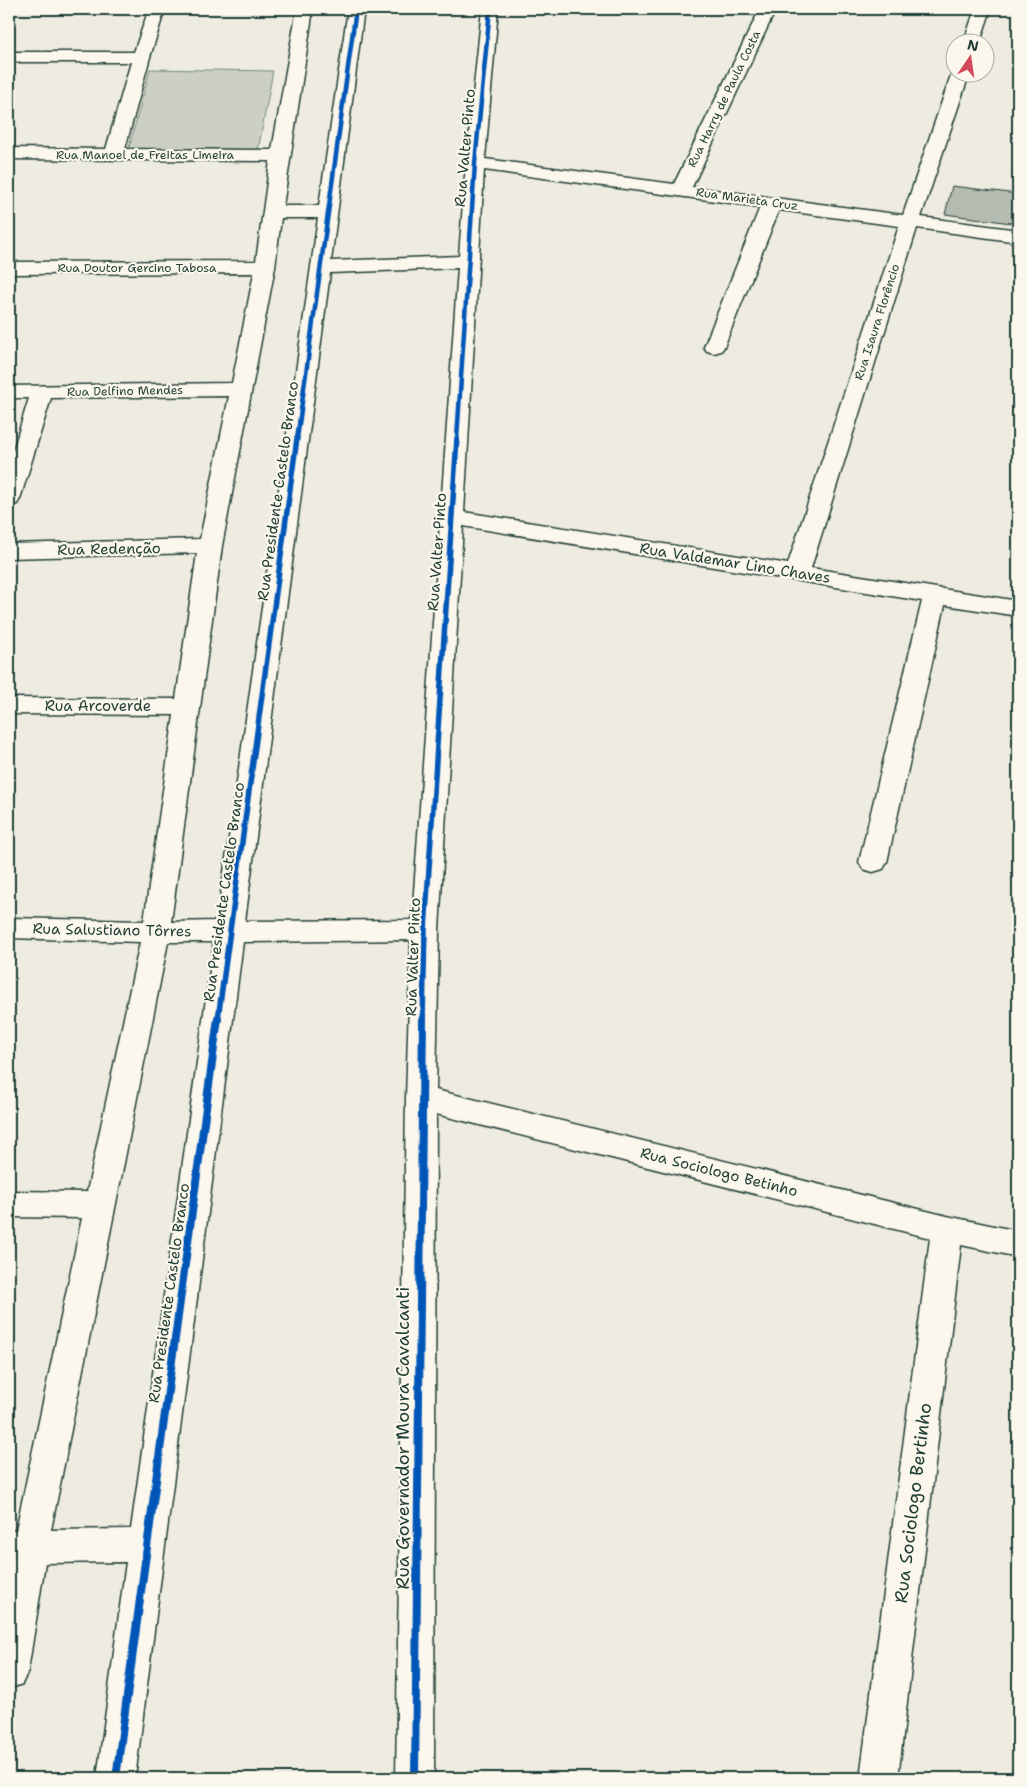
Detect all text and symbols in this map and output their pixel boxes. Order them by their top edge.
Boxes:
street label: Rua Harry de Paula Costa [684,27,764,170]
north arrow [944,32,994,82]
text: N [965,35,980,55]
street label: Rua Valter Pinto [450,88,480,208]
street label: Rua Manoel de Freitas Limeira [56,147,235,163]
street label: Rua Marieta Cruz [695,184,799,214]
street label: Rua Doutor Gercino Tabosa [57,260,217,276]
street label: Rua Isaura Florêncio [851,262,903,382]
street label: Rua Presidente Castelo Branco [253,380,303,602]
street label: Rua Delfino Mendes [67,382,183,400]
street label: Rua Valter Pinto [423,492,451,612]
street label: Rua Redenção [57,538,161,560]
street label: Rua Valdemar Lino Chaves [638,538,832,588]
street label: Rua Arcoverde [45,696,151,716]
street label: Rua Presidente Castelo Branco [199,781,249,1003]
street label: Rua Valter Pinto [401,897,425,1017]
street label: Rua Salustiano Tôrres [32,919,192,941]
street label: Rua Sociologo Betinho [638,1143,800,1201]
street label: Rua Presidente Castelo Branco [144,1182,194,1404]
street label: Rua Governador Moura Cavalcanti [391,1287,415,1589]
street label: Rua Sociologo Bertinho [889,1401,937,1605]

